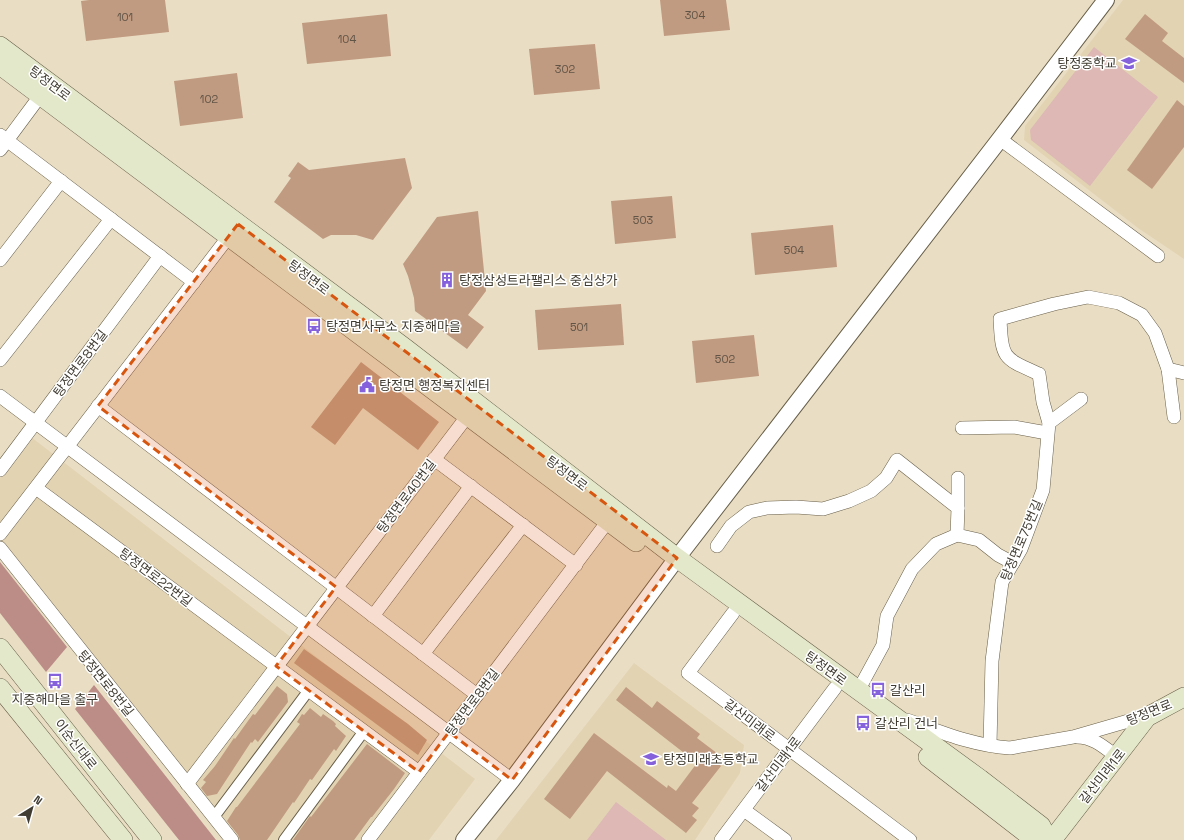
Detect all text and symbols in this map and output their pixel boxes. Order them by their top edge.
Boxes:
house number: 304 [685,8,705,22]
house number: 101 [117,10,133,24]
house number: 104 [338,32,356,46]
school or university icon: 탕정중학교 [1120,54,1138,72]
place label: 탕정중학교 [1057,55,1117,72]
street label: 탕정면로 [25,62,74,105]
house number: 302 [555,62,576,76]
house number: 102 [200,92,219,106]
house number: 503 [633,213,653,227]
house number: 504 [784,243,804,257]
street label: 탕정면로 [284,256,333,299]
building icon: 탕정삼성트라팰리스 중심상가 [438,271,456,289]
place label: 탕정삼성트라팰리스 중심상가 [459,272,618,289]
bus stop icon: 탕정면사무소 지중해마을 [305,317,323,335]
place label: 탕정면사무소 지중해마을 [326,318,461,335]
house number: 501 [570,320,588,334]
street label: 탕정면로8번길 [50,326,111,400]
house number: 502 [715,352,735,366]
public building icon: 탕정면 행정복지센터 [358,376,376,394]
place label: 탕정면 행정복지센터 [379,377,490,394]
street label: 탕정면로 [542,452,591,495]
street label: 탕정면로40번길 [373,456,440,537]
street label: 탕정면로75번길 [997,497,1046,584]
street label: 탕정면로22번길 [116,544,196,611]
street label: 탕정면로8번길 [74,647,137,720]
street label: 탕정면로 [801,647,850,689]
street label: 탕정면로8번길 [442,665,503,739]
bus stop icon: 지중해마을 출구 [46,672,64,690]
bus stop icon: 갈산리 [869,681,887,699]
place label: 갈산리 [890,682,926,699]
place label: 지중해마을 출구 [11,691,99,708]
street label: 갈산미래로 [721,696,779,745]
street label: 탕정면로 [1124,696,1175,729]
bus stop icon: 갈산리 건너 [854,714,872,732]
place label: 갈산리 건너 [875,715,938,732]
street label: 이순신대로 [50,716,101,773]
street label: 갈산미래1로 [752,733,805,795]
street label: 갈산미래1로 [1076,745,1129,807]
school or university icon: 탕정미래초등학교 [642,750,660,768]
place label: 탕정미래초등학교 [663,751,759,768]
north arrow [12,788,52,828]
text: N [31,792,45,808]

